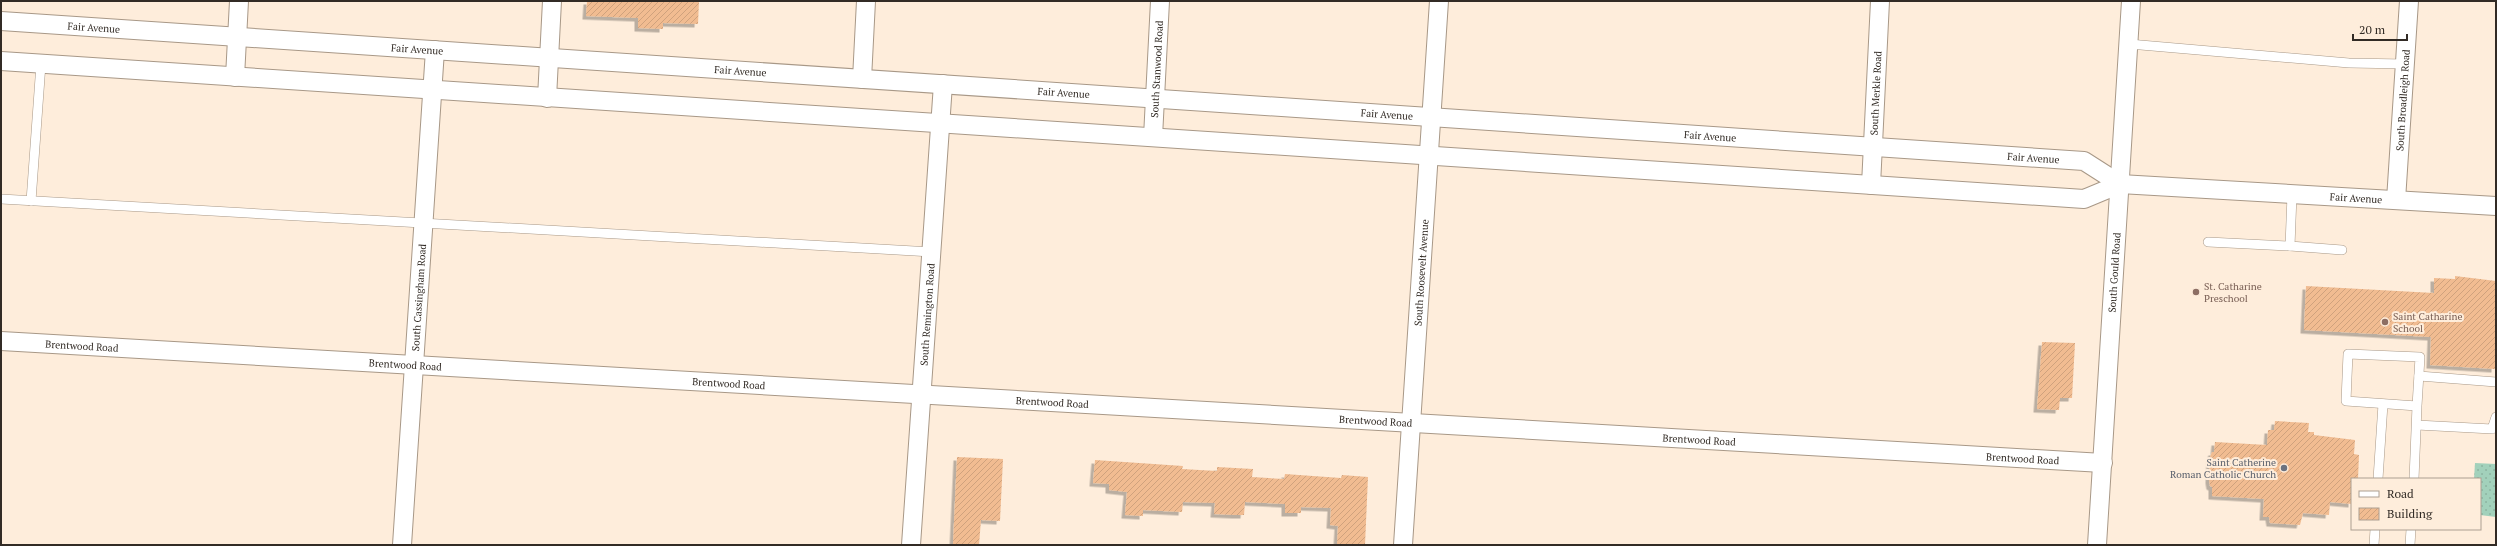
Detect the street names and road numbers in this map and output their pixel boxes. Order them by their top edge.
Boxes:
street label: Fair Avenue [67,19,120,36]
street label: South Stanwood Road [1148,20,1166,118]
street label: Fair Avenue [390,41,444,58]
street label: South Broadleigh Road [2393,49,2413,151]
street label: South Merkle Road [1867,50,1885,136]
street label: Fair Avenue [714,63,767,79]
street label: Fair Avenue [1037,85,1090,101]
street label: Fair Avenue [1360,106,1413,123]
street label: Fair Avenue [1684,128,1737,145]
street label: Fair Avenue [2007,150,2060,166]
street label: Fair Avenue [2329,190,2383,206]
street label: South Roosevelt Avenue [1412,219,1432,326]
street label: South Gould Road [2106,232,2124,313]
street label: South Cassingham Road [409,243,429,352]
street label: South Remington Road [917,262,938,366]
street label: Brentwood Road [45,338,119,355]
street label: Brentwood Road [368,356,443,374]
street label: Brentwood Road [692,375,766,392]
street label: Brentwood Road [1015,394,1090,411]
street label: Brentwood Road [1339,413,1413,430]
street label: Brentwood Road [1662,431,1737,449]
street label: Brentwood Road [1986,450,2060,467]

